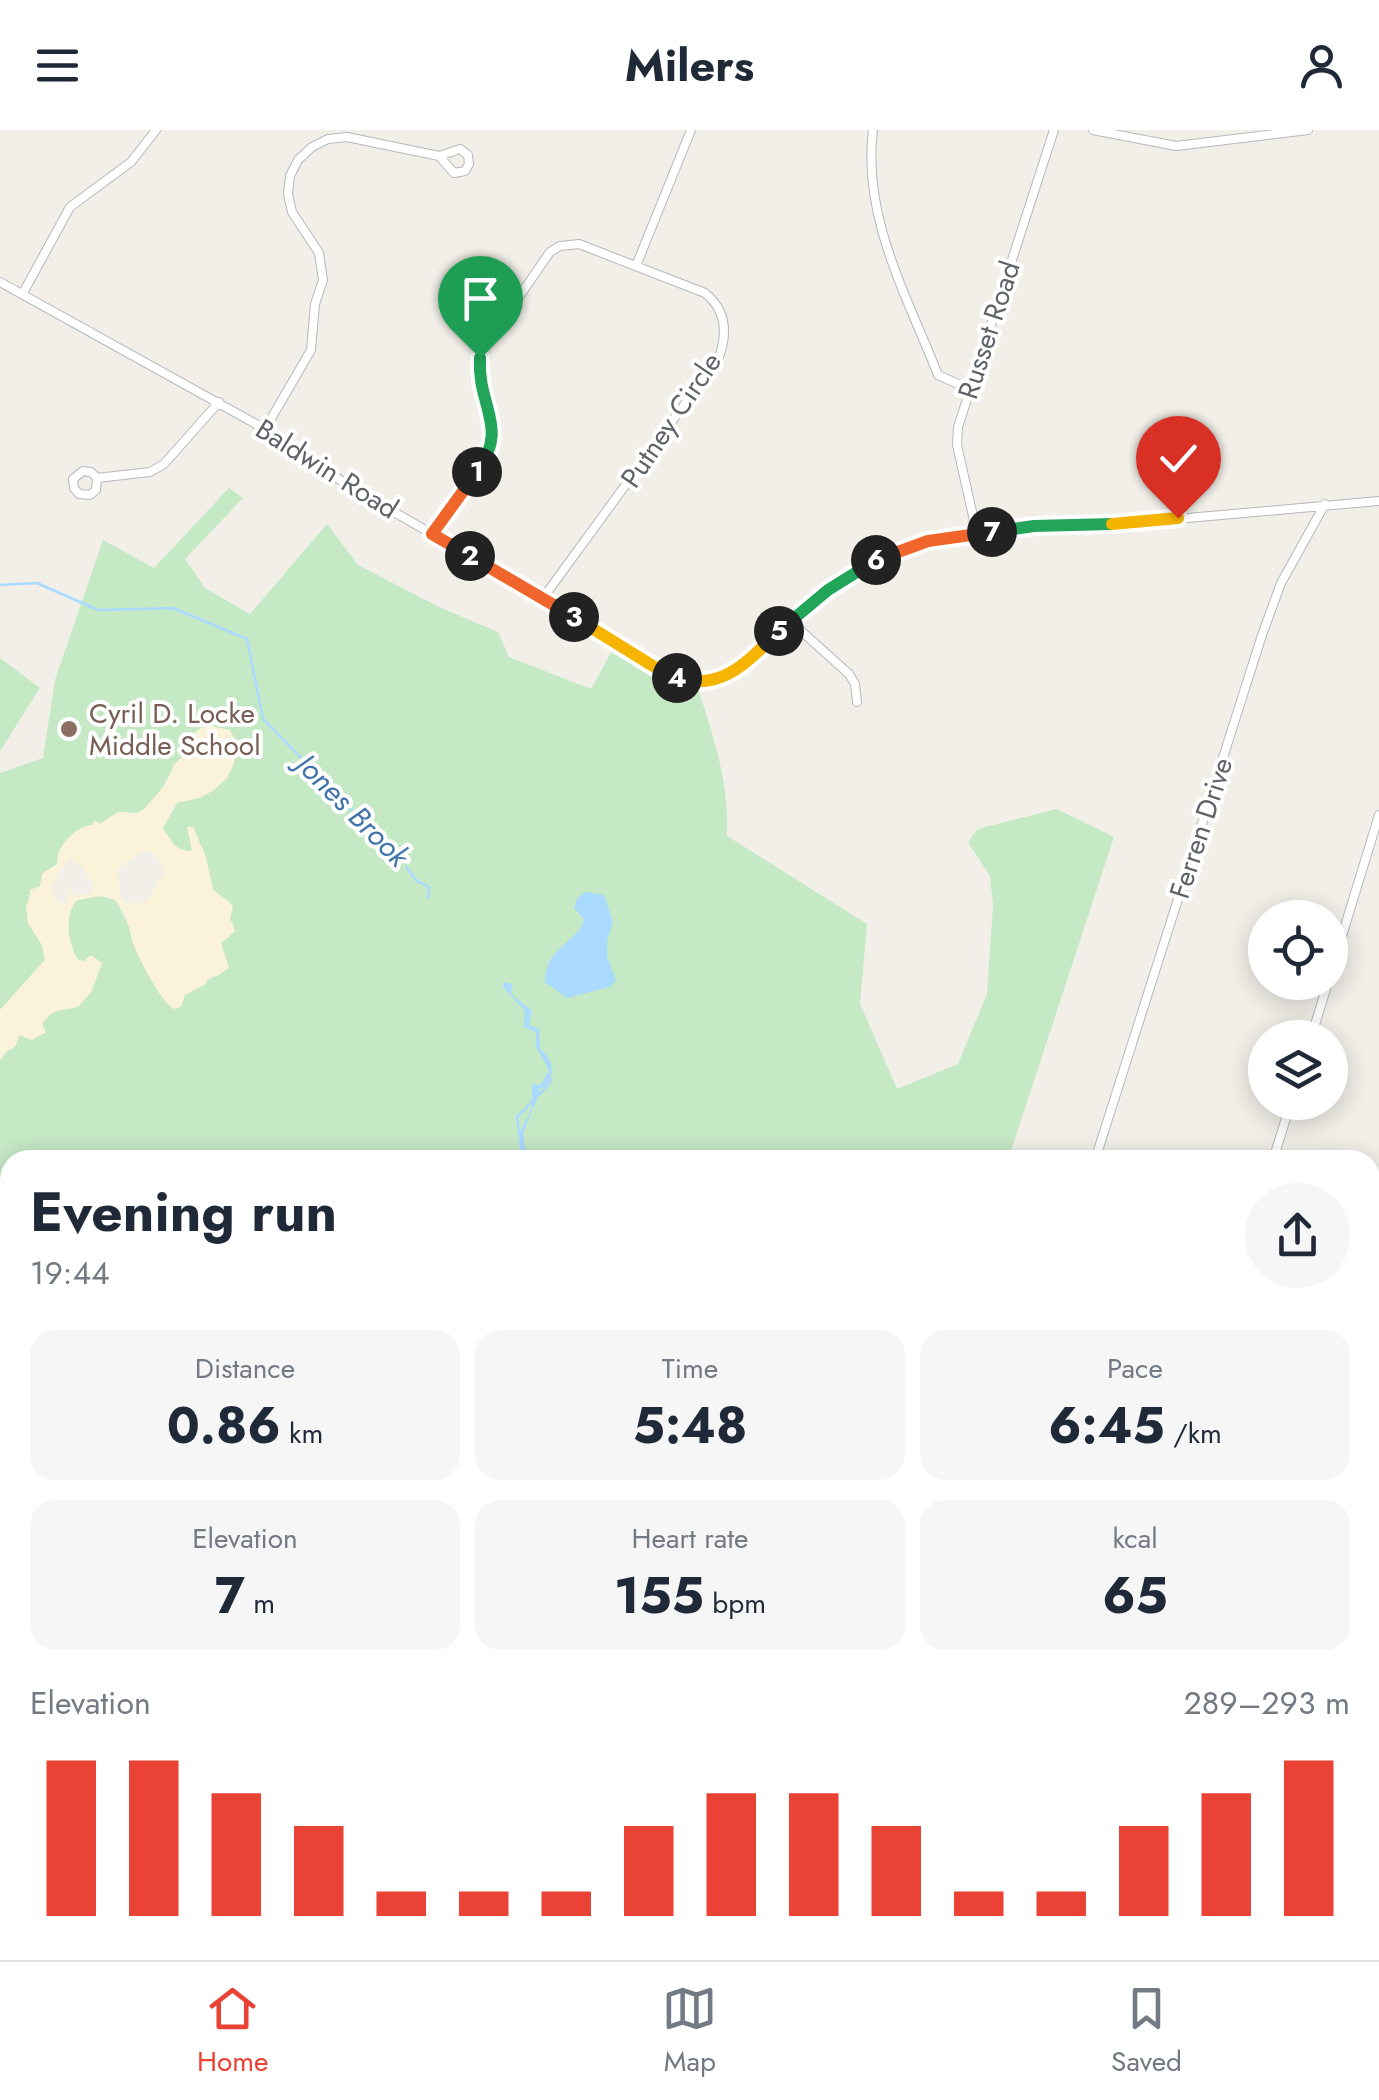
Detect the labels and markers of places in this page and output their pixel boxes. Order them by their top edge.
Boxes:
pin [438,256,523,359]
pin [1136,416,1221,519]
pin: 1 [452,447,502,497]
pin: 7 [967,507,1017,557]
pin: 2 [445,531,495,581]
pin: 6 [851,535,901,585]
pin: 3 [549,592,599,642]
pin: 5 [754,606,804,656]
pin: 4 [652,653,702,703]
place label: Cyril D. Locke Middle School [89,693,261,766]
marker: Cyril D. Locke Middle School [58,718,80,740]

